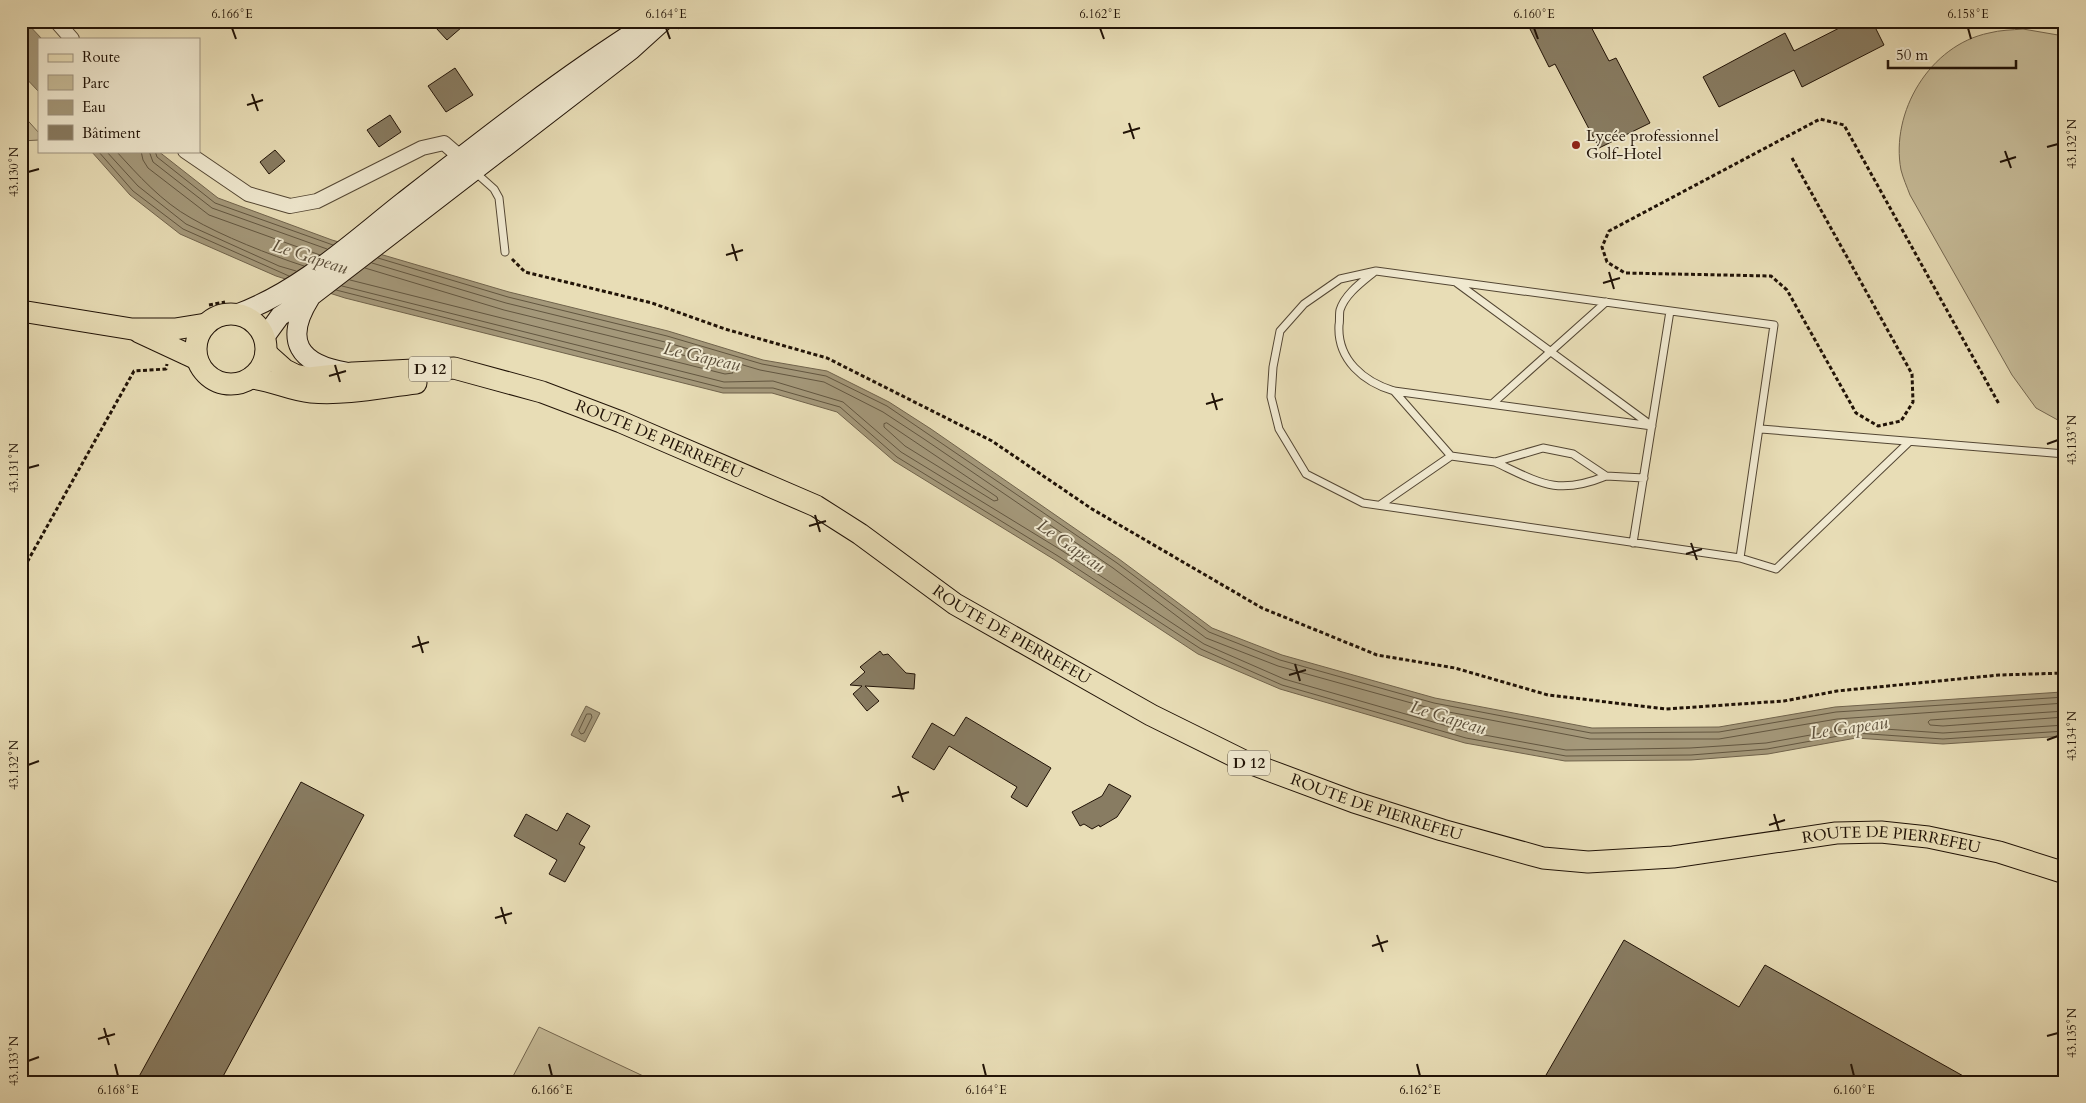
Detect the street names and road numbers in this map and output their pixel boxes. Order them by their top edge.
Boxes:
road number: D 12 [409,356,451,382]
street label: ROUTE DE PIERREFEU [572,395,746,484]
street label: ROUTE DE PIERREFEU [928,580,1095,690]
road number: D 12 [1228,750,1270,776]
street label: ROUTE DE PIERREFEU [1287,768,1465,846]
street label: ROUTE DE PIERREFEU [1801,821,1983,859]

